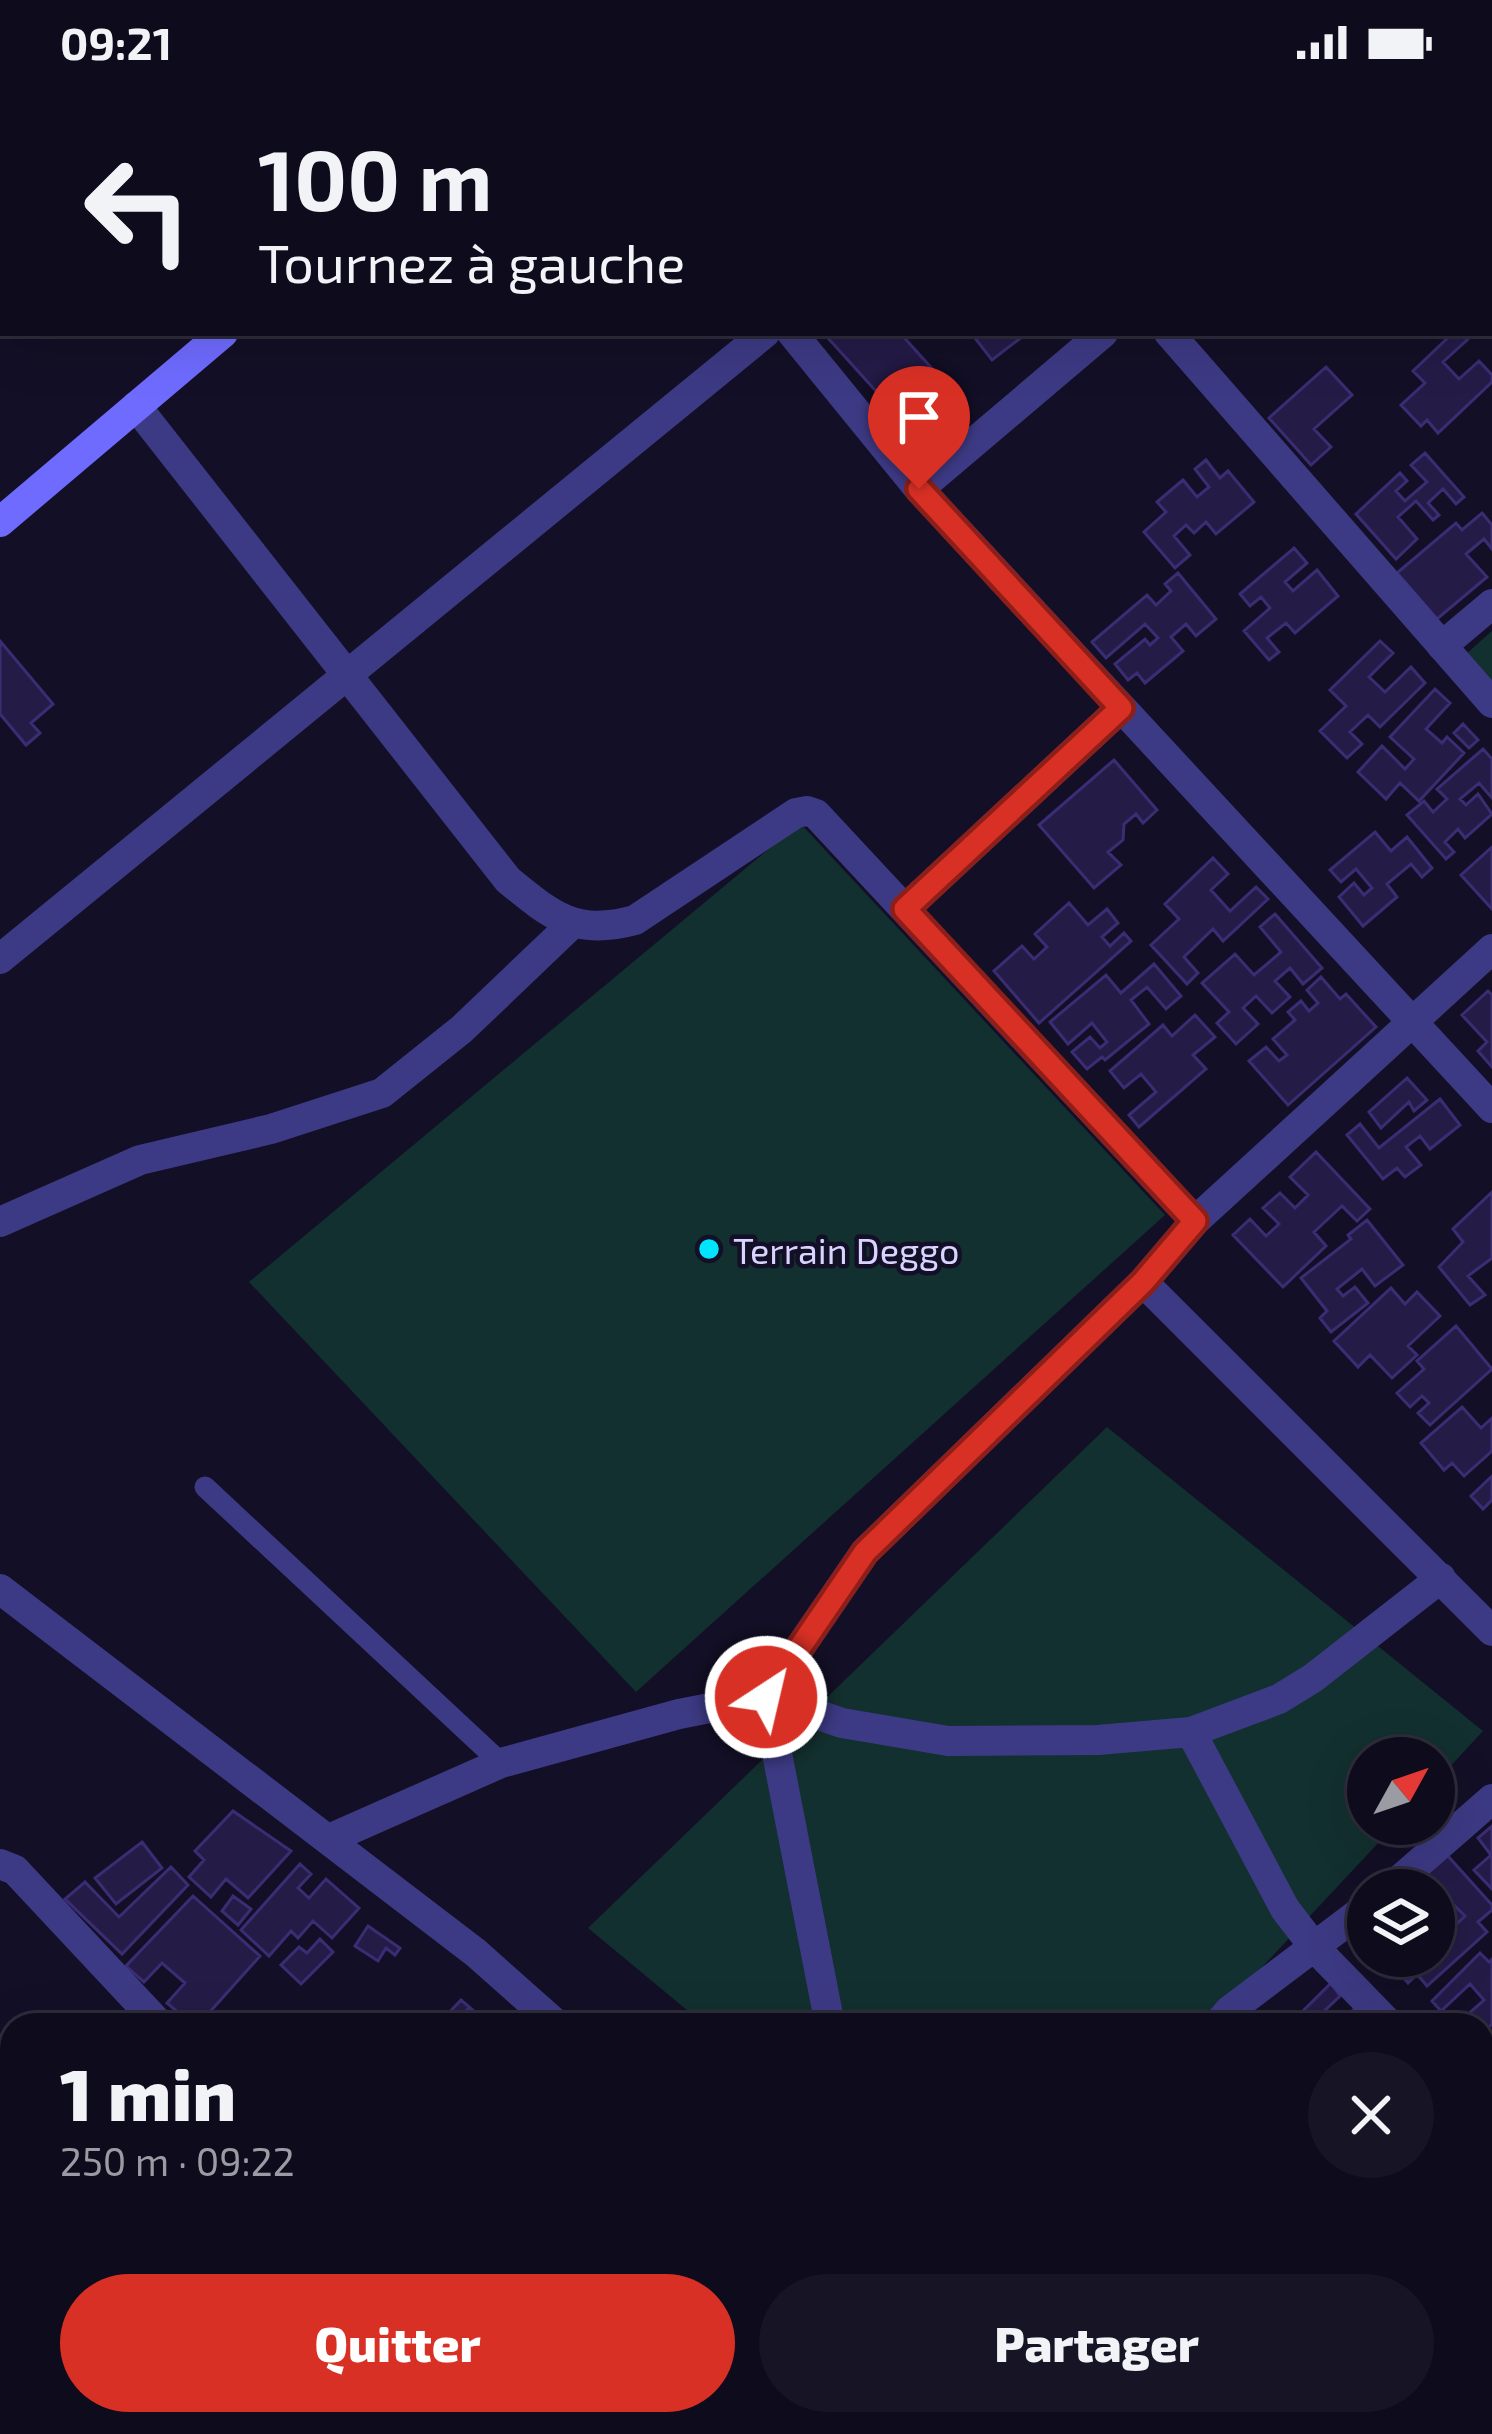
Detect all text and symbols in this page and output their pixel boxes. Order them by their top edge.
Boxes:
text: 09:21 [60,15,172,69]
text: 100 m [258,127,492,228]
icon: left [60,132,216,288]
text: Tournez à gauche [258,229,685,294]
pin [868,366,970,489]
icon: arrive [886,384,952,450]
place label: Terrain Deggo [733,1228,959,1271]
marker: Terrain Deggo [696,1236,722,1262]
position arrow [703,1634,829,1760]
north arrow [1347,1737,1455,1845]
map controls [1347,1737,1455,1977]
button: layers [1347,1869,1455,1977]
text: 1 min [60,2049,236,2135]
button: close [1308,2052,1434,2178]
text: 250 m · 09:22 [60,2137,295,2184]
button: Quitter [60,2274,735,2412]
button: Partager [759,2274,1434,2412]

